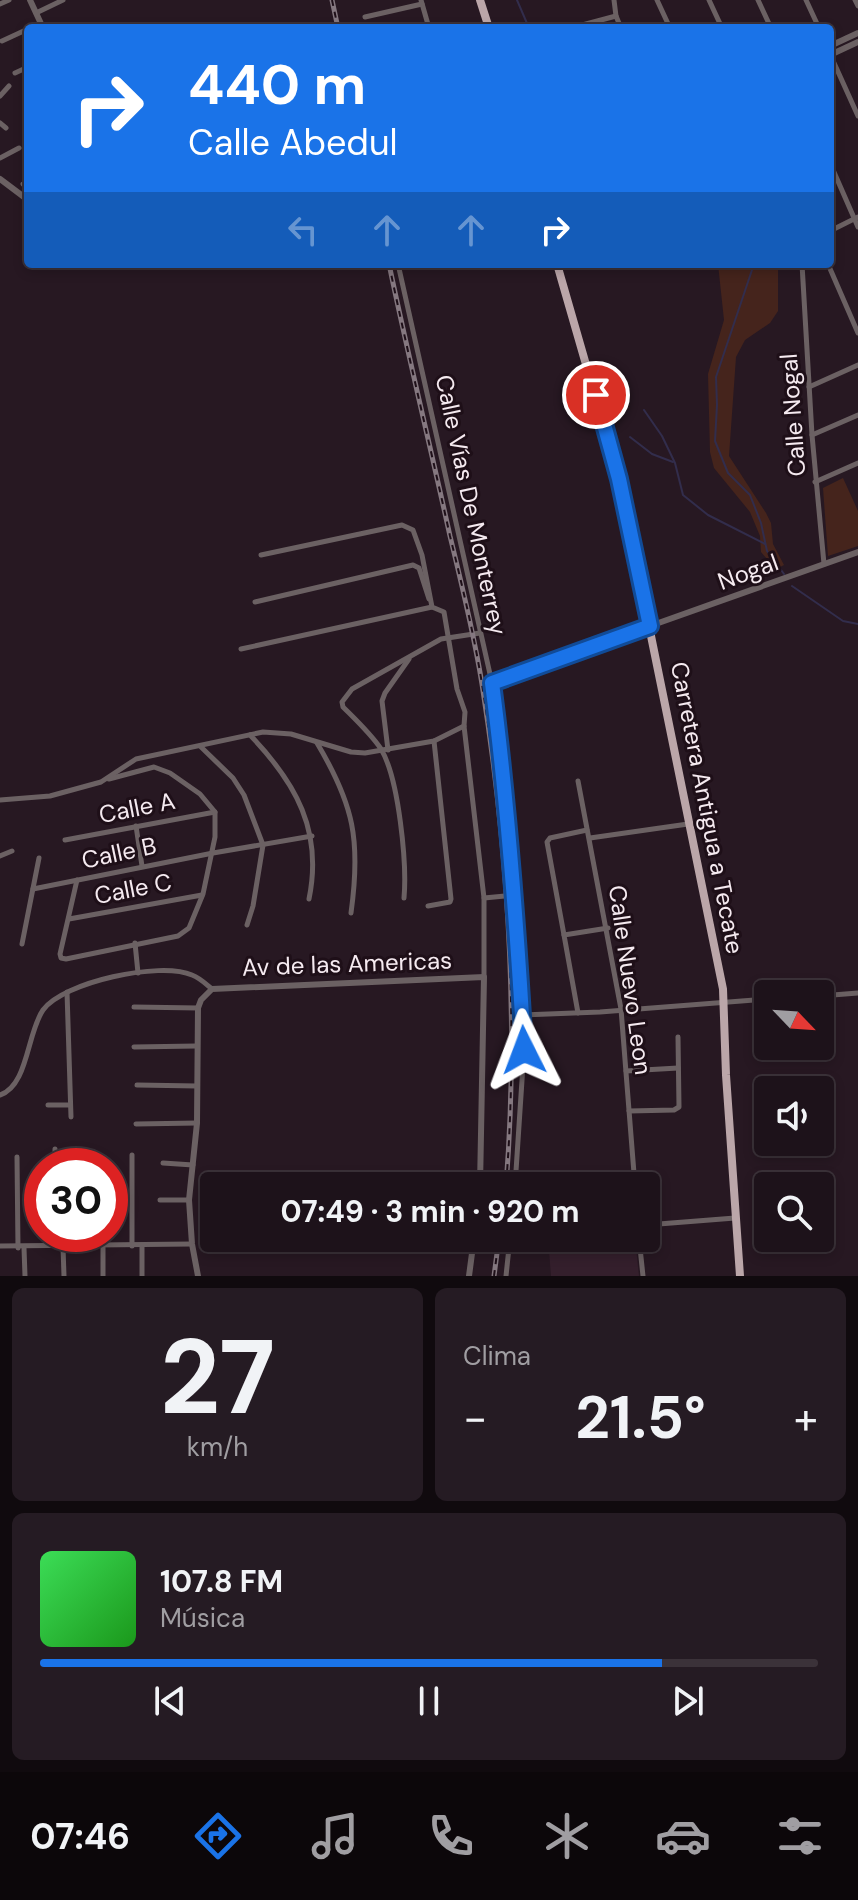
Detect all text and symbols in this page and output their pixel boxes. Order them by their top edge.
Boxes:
text: 440 m [188,48,366,121]
icon: right [56,56,160,160]
text: Calle Abedul [188,119,398,166]
icon: left [281,208,325,252]
icon: ahead [365,208,409,252]
icon: ahead [449,208,493,252]
icon: right [533,208,577,252]
street label: Calle Nogal [773,353,812,478]
pin [562,361,630,429]
street label: Calle Vías De Monterrey [429,372,514,638]
icon: arrive [574,373,618,417]
street label: Nogal [713,546,782,597]
street label: Carretera Antigua a Tecate [664,659,751,957]
street label: Calle A [96,785,178,830]
street label: Calle B [79,830,159,876]
street label: Calle C [92,866,174,911]
street label: Calle Nuevo Leon [602,883,659,1077]
street label: Av de las Americas [241,944,452,983]
north arrow [754,980,834,1060]
map controls [754,980,834,1252]
position arrow [482,1008,566,1092]
button: sound [754,1076,834,1156]
speed limit sign: 30 [24,1148,128,1252]
button: search [754,1172,834,1252]
text: 07:49 · 3 min · 920 m [280,1192,580,1231]
text: 27 [160,1310,275,1445]
text: Clima [463,1339,531,1373]
text: 21.5° [575,1378,706,1457]
text: − [463,1389,487,1447]
text: + [794,1389,818,1447]
text: km/h [187,1430,248,1464]
text: 107.8 FM [160,1562,283,1601]
text: Música [160,1601,245,1635]
icon: previous [148,1679,192,1723]
icon: pause [407,1679,451,1723]
icon: next [666,1679,710,1723]
icon: directions [190,1808,246,1864]
icon: music [307,1808,363,1864]
icon: phone [423,1808,479,1864]
icon: climate [539,1808,595,1864]
icon: car [655,1808,711,1864]
icon: filters [772,1808,828,1864]
text: 07:46 [30,1813,130,1860]

